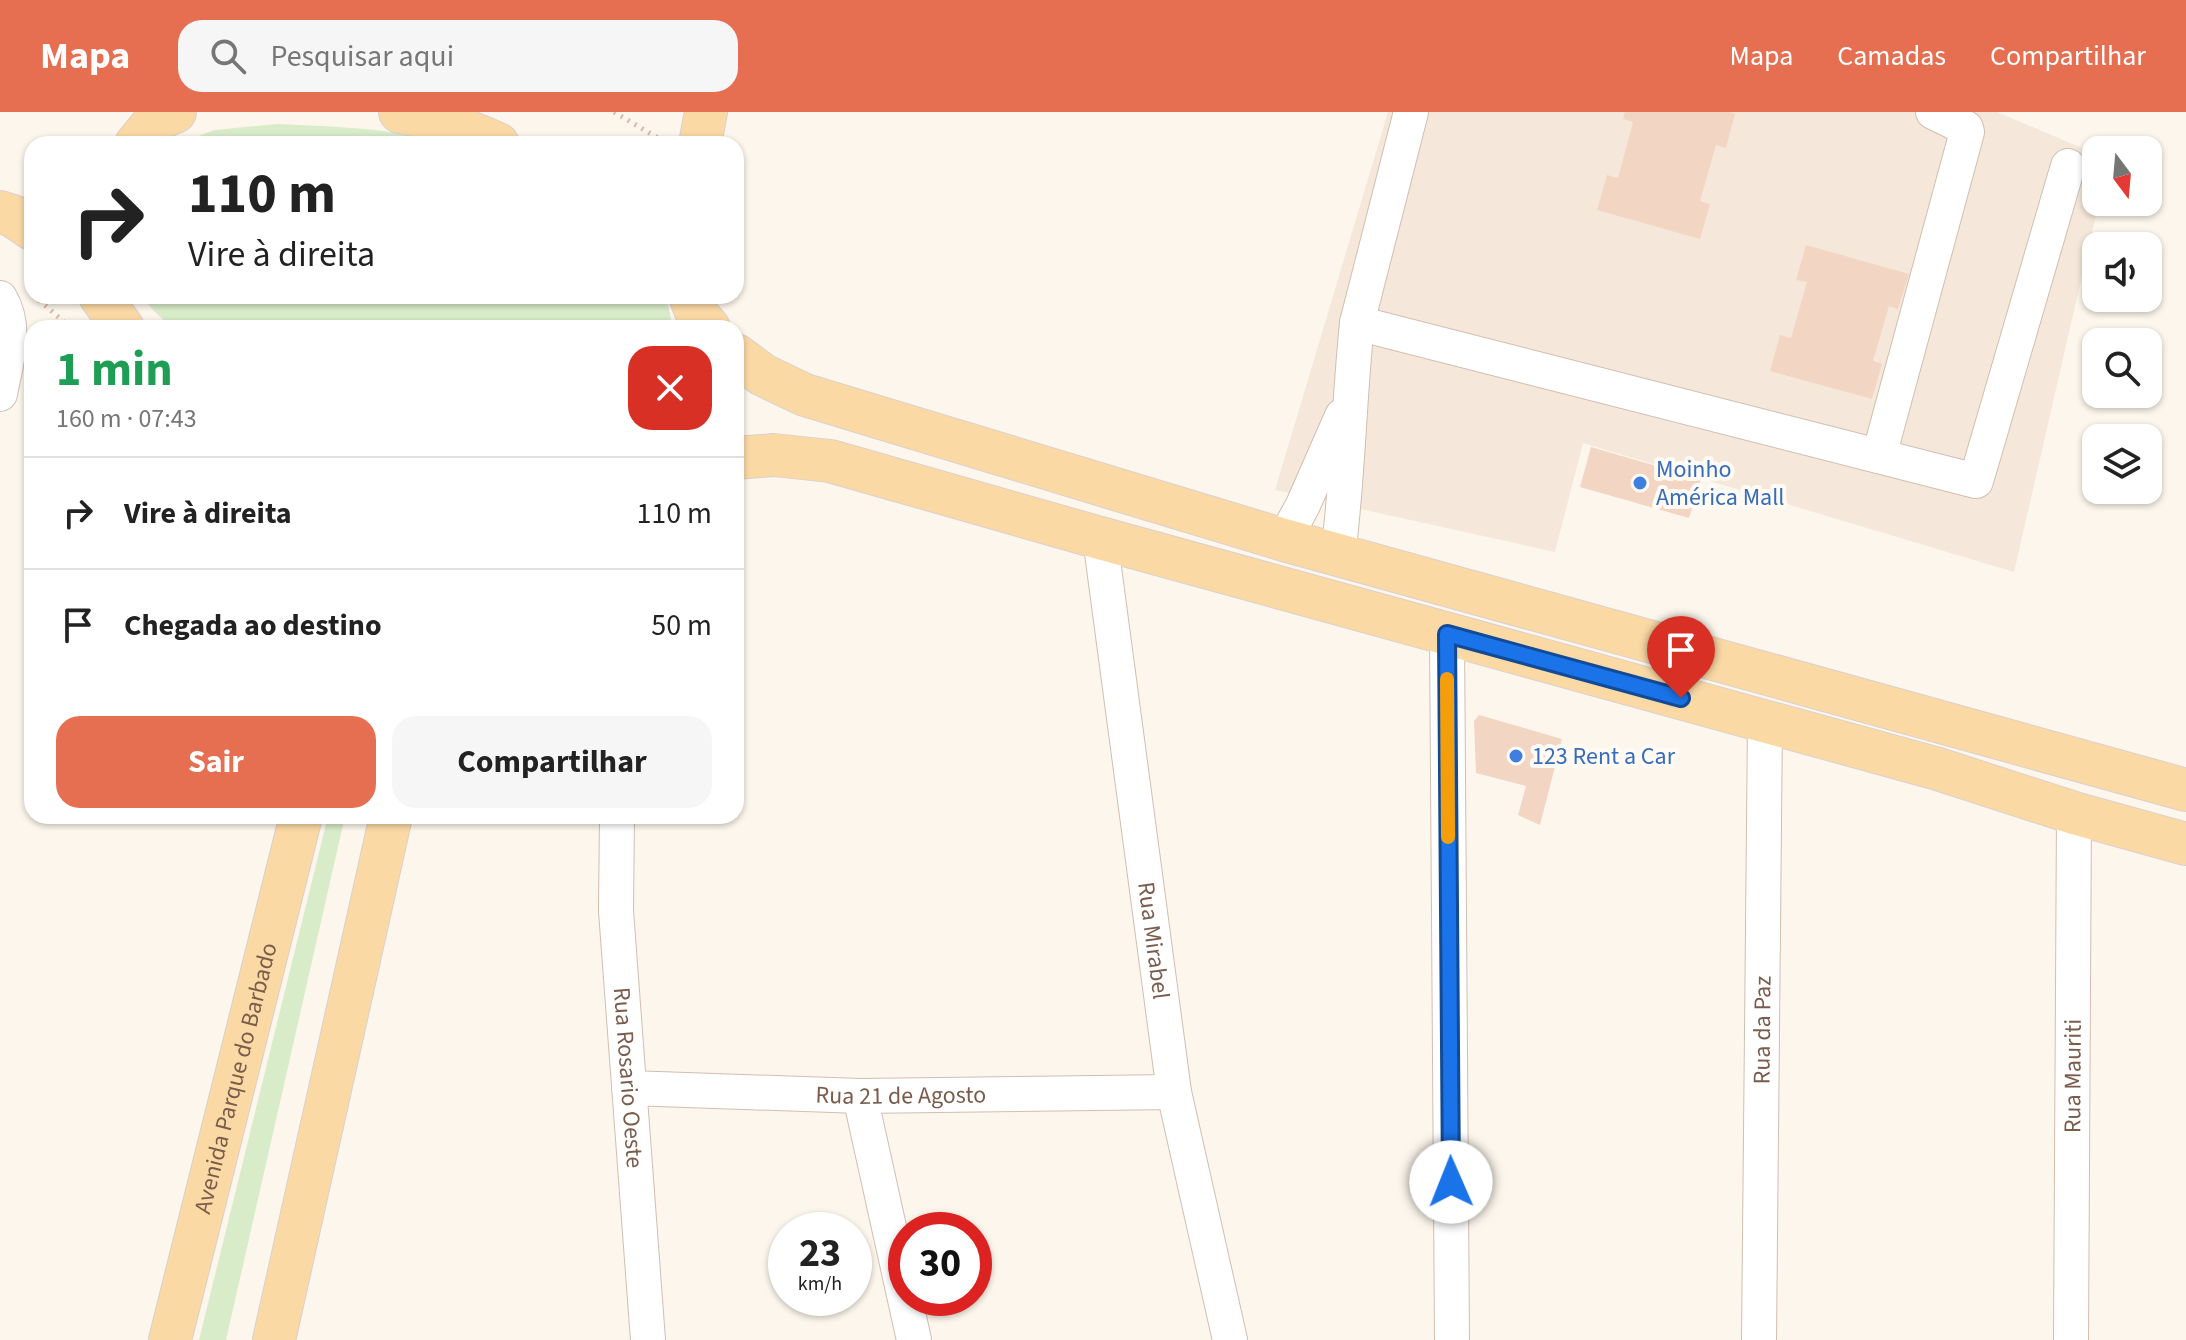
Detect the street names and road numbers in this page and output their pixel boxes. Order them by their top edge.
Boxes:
street label: Rua Mirabel [1129,880,1179,1001]
street label: Avenida Parque do Barbado [185,939,286,1217]
street label: Rua da Paz [1744,975,1780,1085]
street label: Rua Rosario Oeste [604,986,653,1169]
street label: Rua Mauriti [2055,1019,2090,1133]
street label: Rua 21 de Agosto [815,1077,986,1114]

